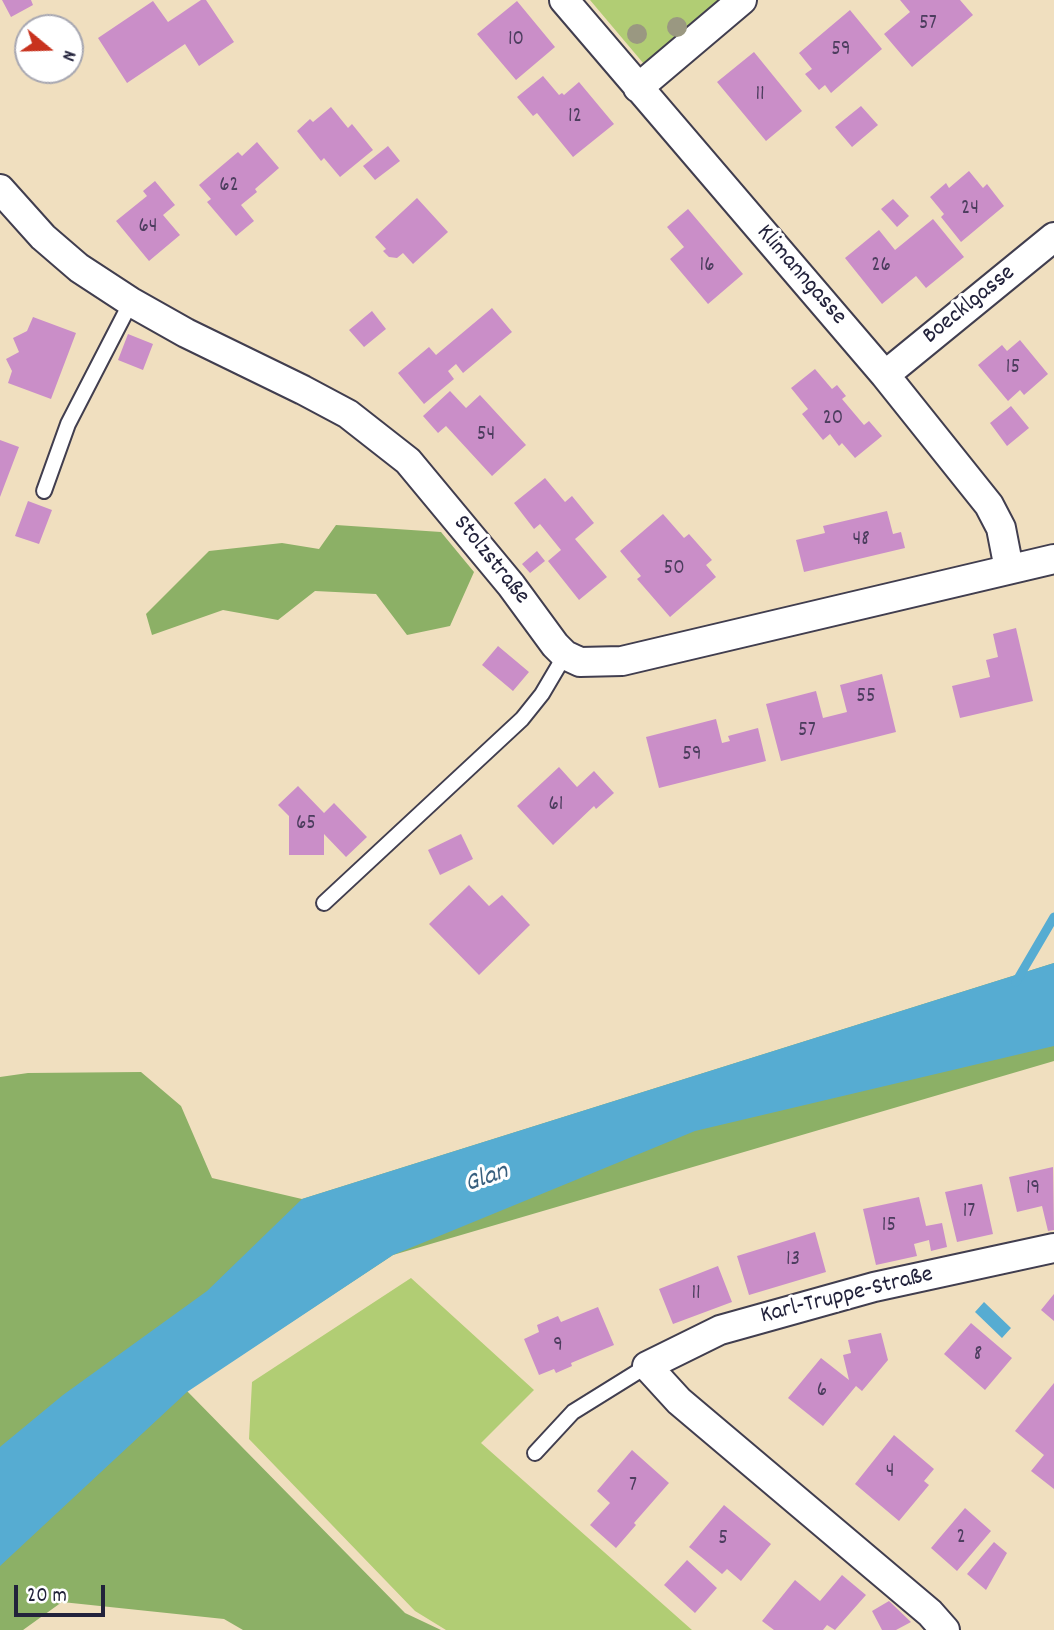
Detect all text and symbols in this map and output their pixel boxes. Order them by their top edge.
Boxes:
house number: 57 [919,12,937,38]
north arrow [14,14,84,84]
house number: 10 [508,28,524,54]
house number: 59 [831,38,851,64]
text: N [53,47,82,64]
house number: 11 [755,83,765,109]
house number: 12 [568,105,582,131]
house number: 62 [219,174,239,200]
house number: 24 [961,197,979,223]
house number: 64 [138,215,158,241]
street label: Klimanngasse [749,220,851,332]
house number: 16 [700,254,714,280]
house number: 26 [871,254,891,280]
street label: Boecklgasse [918,260,1022,352]
house number: 15 [1006,356,1020,382]
house number: 20 [823,407,843,433]
house number: 54 [477,423,495,449]
street label: Stolzstraße [445,511,535,611]
house number: 48 [852,528,870,554]
house number: 50 [663,557,685,583]
house number: 55 [856,685,876,711]
house number: 57 [798,719,816,745]
house number: 59 [682,743,702,769]
house number: 61 [549,793,563,819]
house number: 65 [296,812,316,838]
water label: Glan [461,1158,513,1202]
house number: 19 [1026,1177,1040,1203]
house number: 17 [963,1200,975,1226]
house number: 15 [882,1214,896,1240]
house number: 13 [786,1248,800,1274]
street label: Karl-Truppe-Straße [758,1262,936,1332]
house number: 11 [691,1282,701,1308]
house number: 9 [553,1334,563,1360]
house number: 8 [974,1343,982,1369]
house number: 6 [817,1379,827,1405]
house number: 4 [886,1460,894,1486]
house number: 7 [629,1474,637,1500]
house number: 2 [956,1526,966,1552]
house number: 5 [718,1527,728,1553]
scale bar [18,1570,108,1614]
text: 20 m [27,1582,67,1612]

